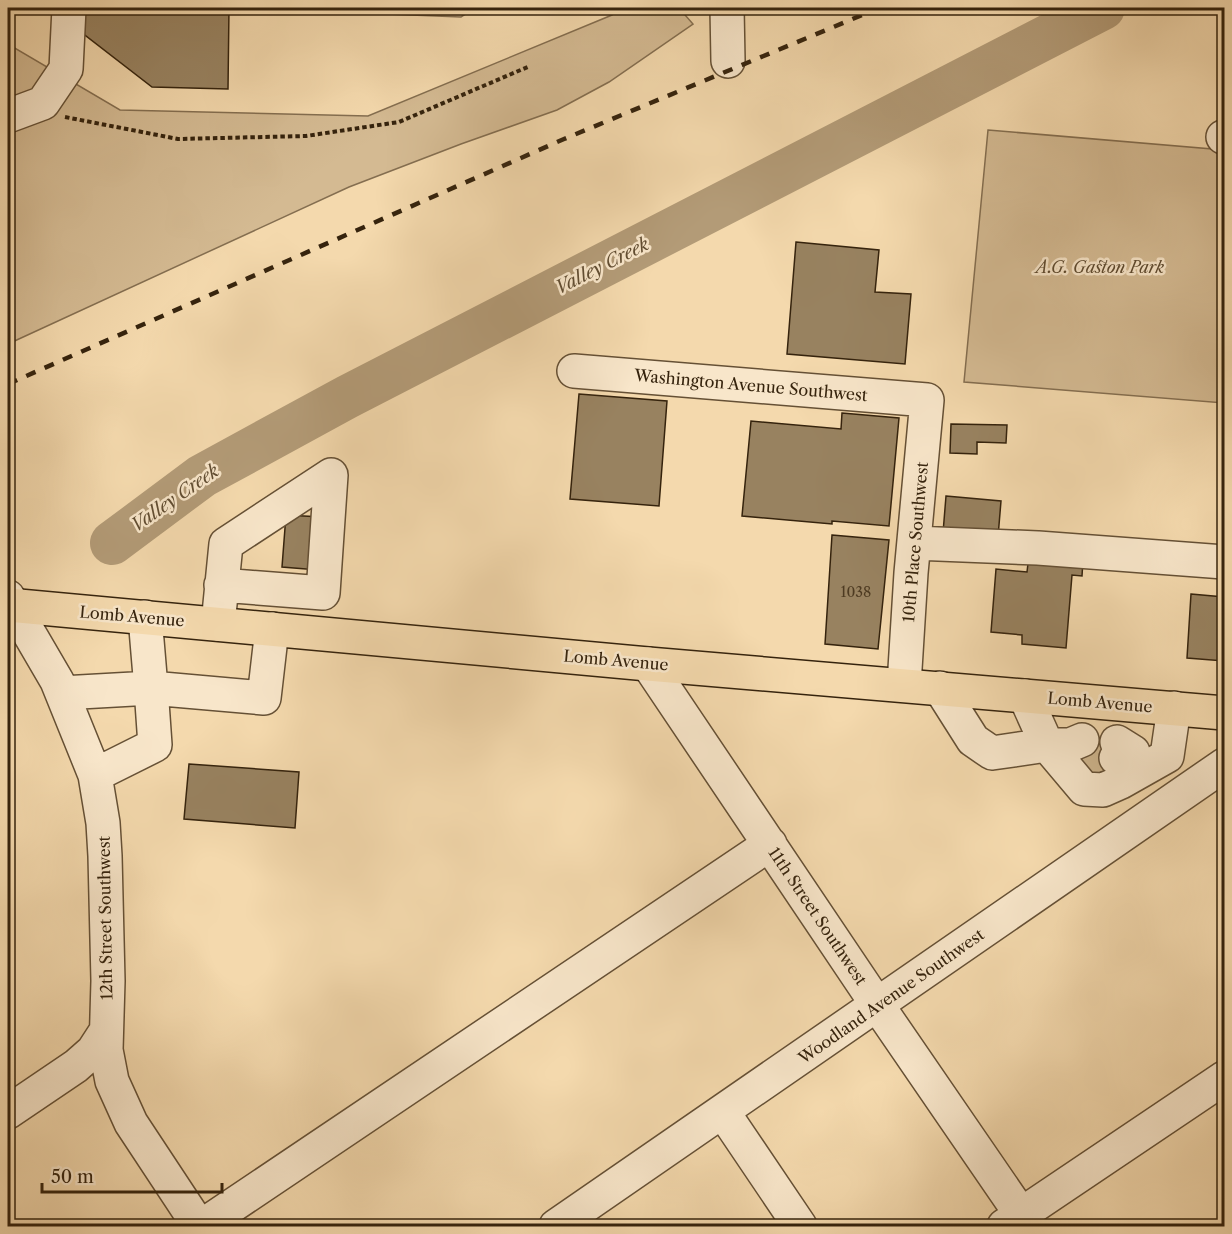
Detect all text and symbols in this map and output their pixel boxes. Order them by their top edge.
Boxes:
water label: Valley Creek [551,233,653,299]
park label: A.G. Gaston Park [1033,257,1165,277]
street label: Washington Avenue Southwest [633,365,869,405]
water label: Valley Creek [127,459,224,536]
street label: 10th Place Southwest [898,461,932,623]
house number: 1038 [841,583,871,601]
street label: Lomb Avenue [79,601,185,631]
street label: Lomb Avenue [563,645,669,675]
street label: Lomb Avenue [1047,687,1153,717]
street label: 12th Street Southwest [94,835,116,1000]
street label: 11th Street Southwest [764,843,872,989]
street label: Woodland Avenue Southwest [794,924,988,1068]
scale bar [42,1156,222,1194]
text: 50 m [51,1166,94,1188]

